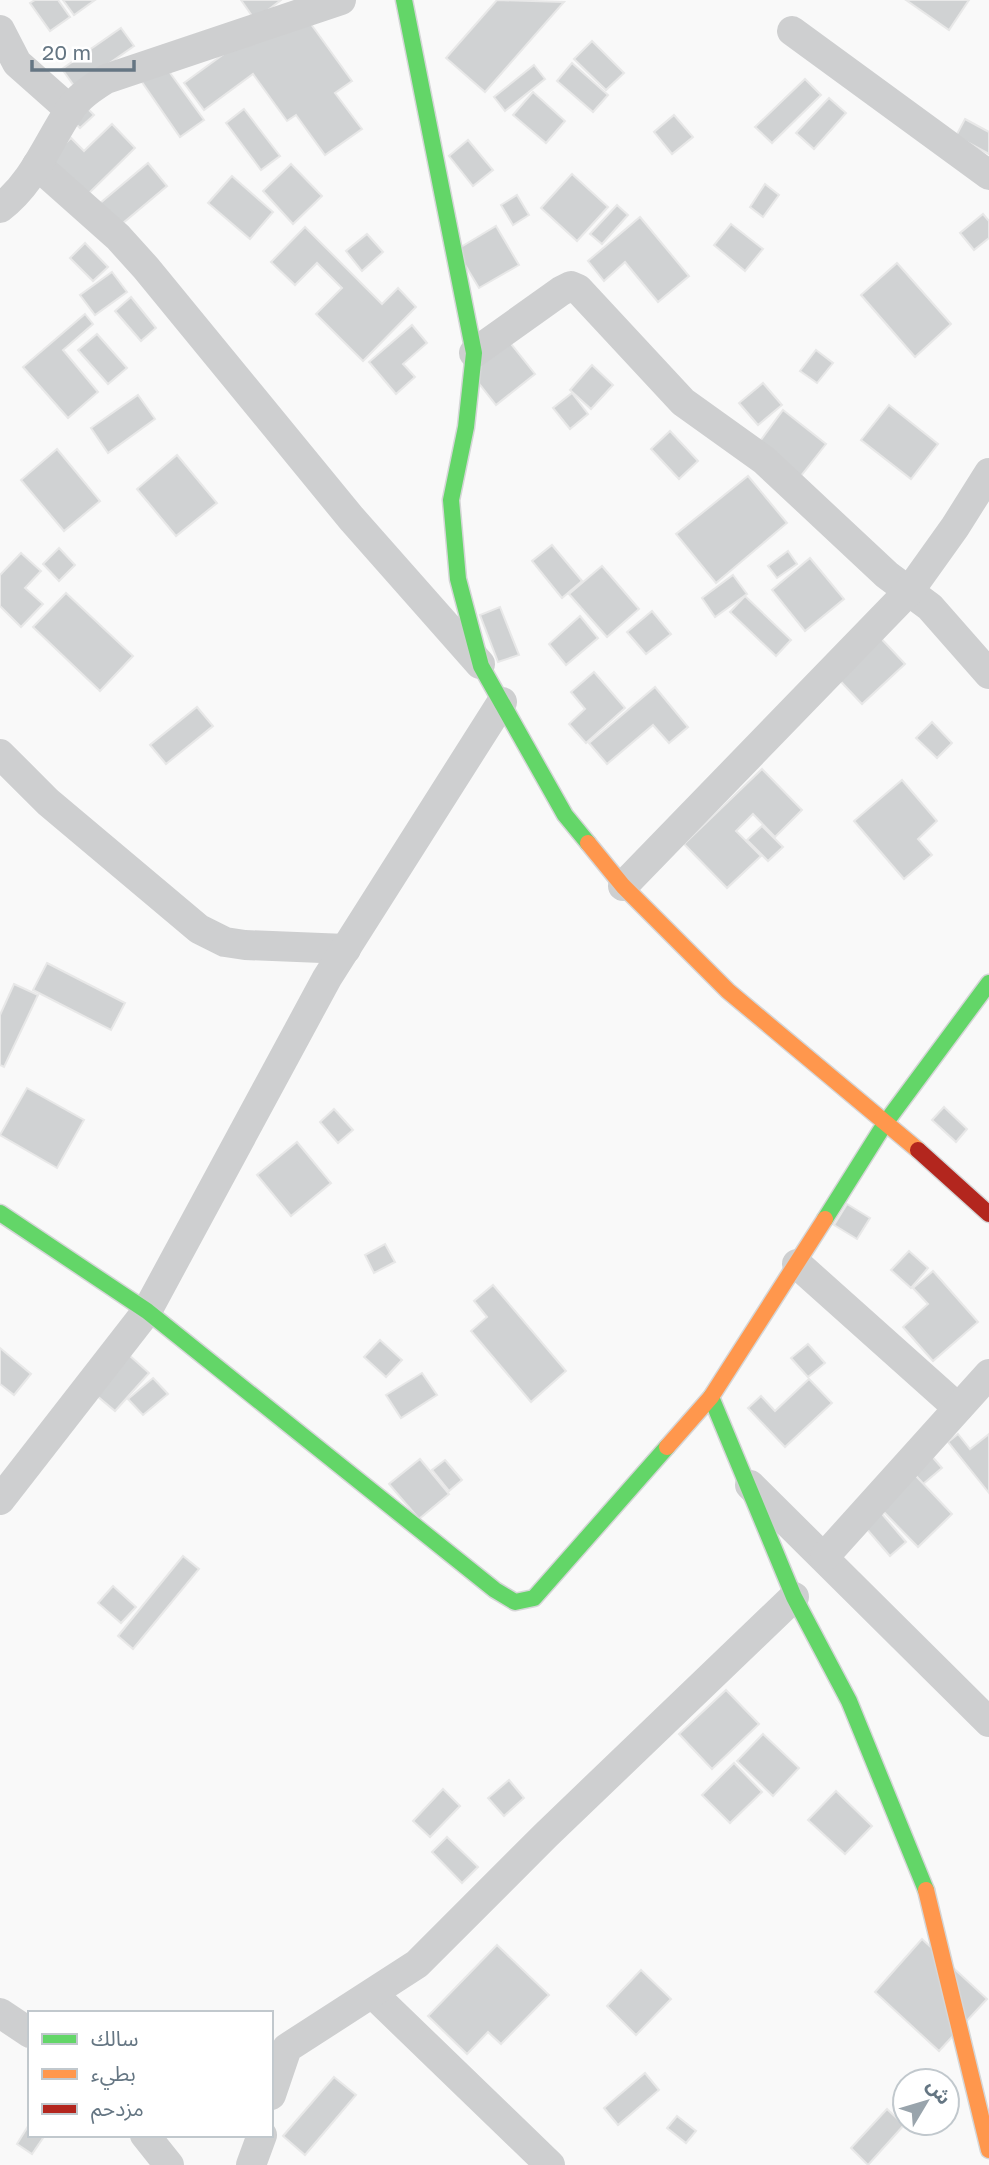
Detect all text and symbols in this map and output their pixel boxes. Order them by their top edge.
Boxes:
scale bar [32,28,133,72]
text: 20 m [42,39,91,65]
legend [28,2011,273,2137]
text: سالك [91,2025,138,2051]
text: بطيء [91,2060,136,2090]
north arrow [891,2067,961,2137]
text: ش [923,2074,957,2109]
text: مزدحم [91,2095,144,2124]

